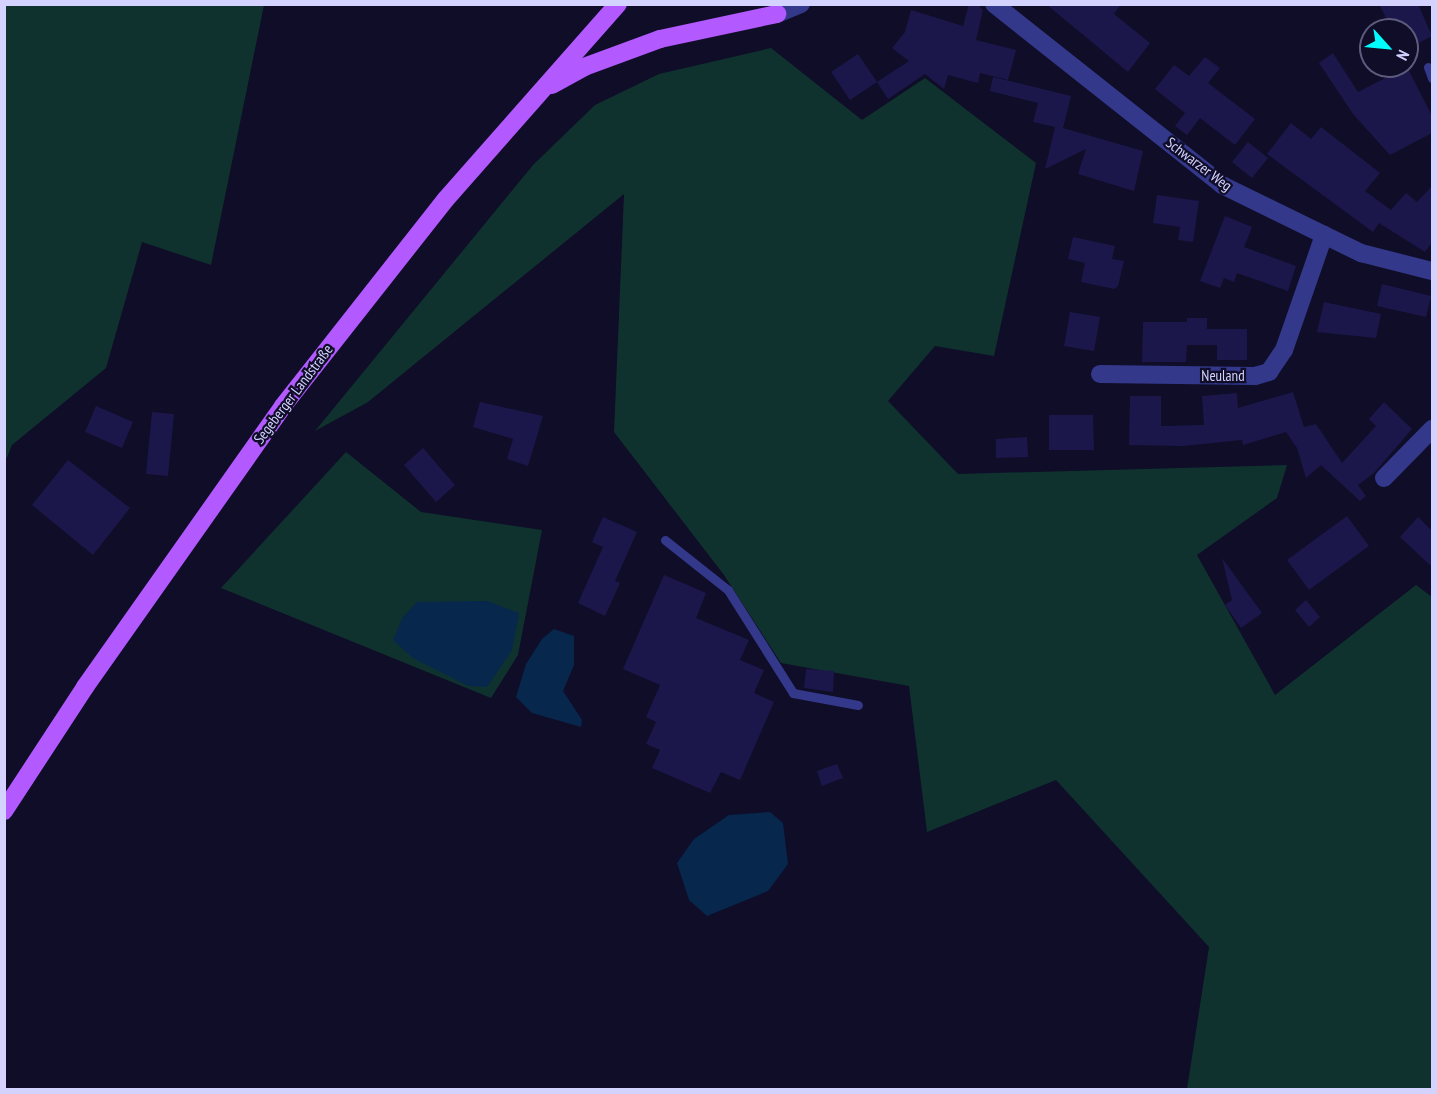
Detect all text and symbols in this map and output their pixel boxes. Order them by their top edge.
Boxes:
north arrow [1359,18,1419,78]
text: N [1392,47,1414,64]
street label: Schwarzer Weg [1162,133,1236,195]
street label: Segeberger Landstraße [250,341,336,447]
street label: Neuland [1201,367,1245,385]

